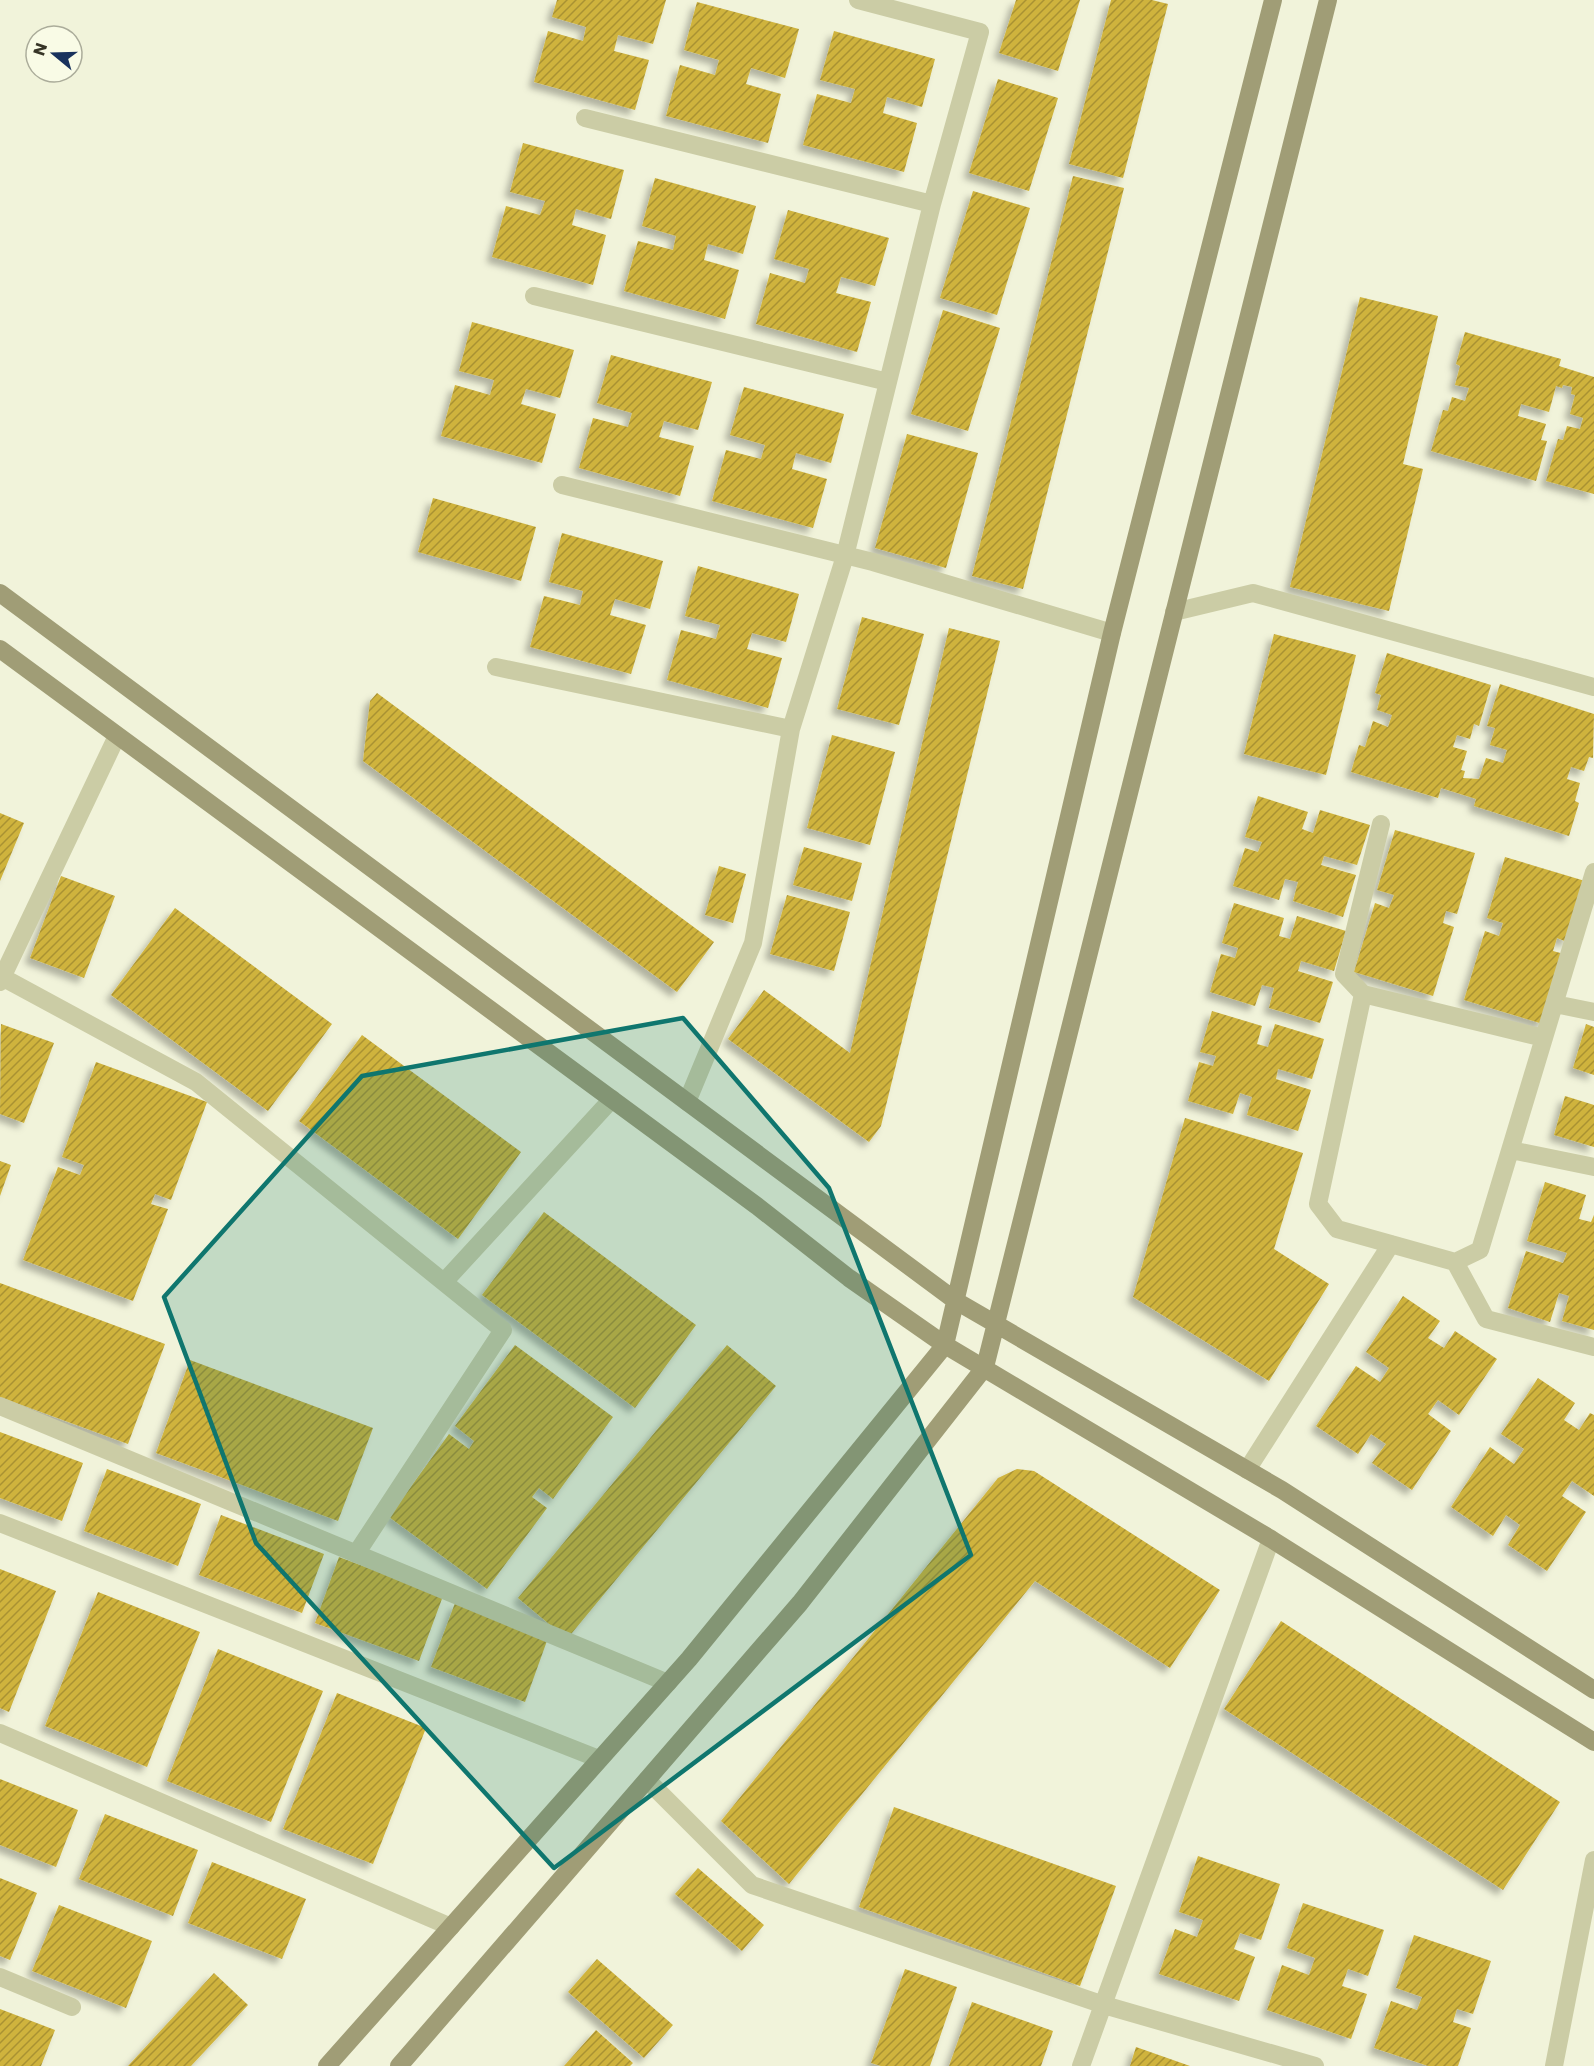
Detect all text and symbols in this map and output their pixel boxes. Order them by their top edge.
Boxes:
north arrow [24,24,84,84]
text: N [27,40,53,59]

